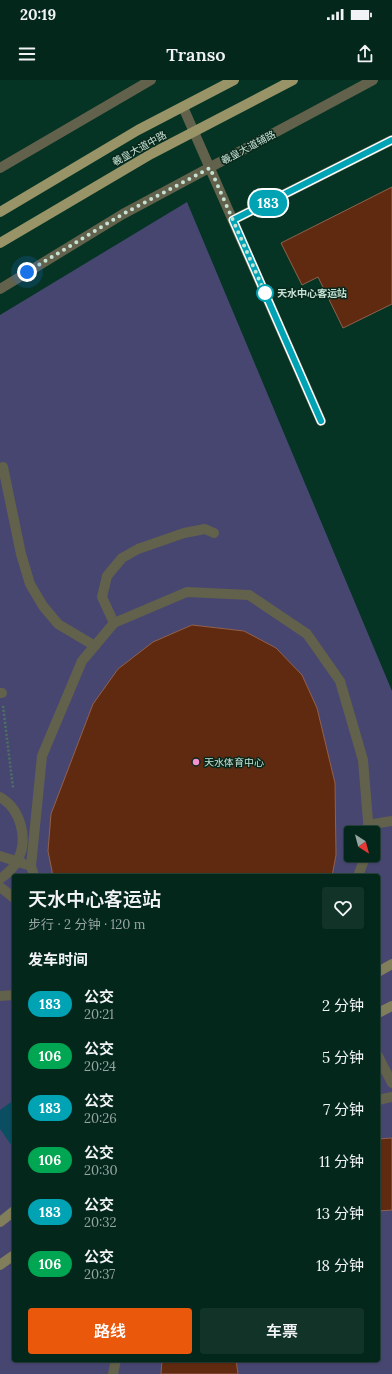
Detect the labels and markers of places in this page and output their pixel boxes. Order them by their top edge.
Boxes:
marker: 天水中心客运站 [256,284,274,302]
place label: 天水中心客运站 [277,287,347,300]
place label: 天水体育中心 [204,756,264,769]
marker: 天水体育中心 [191,757,201,767]

